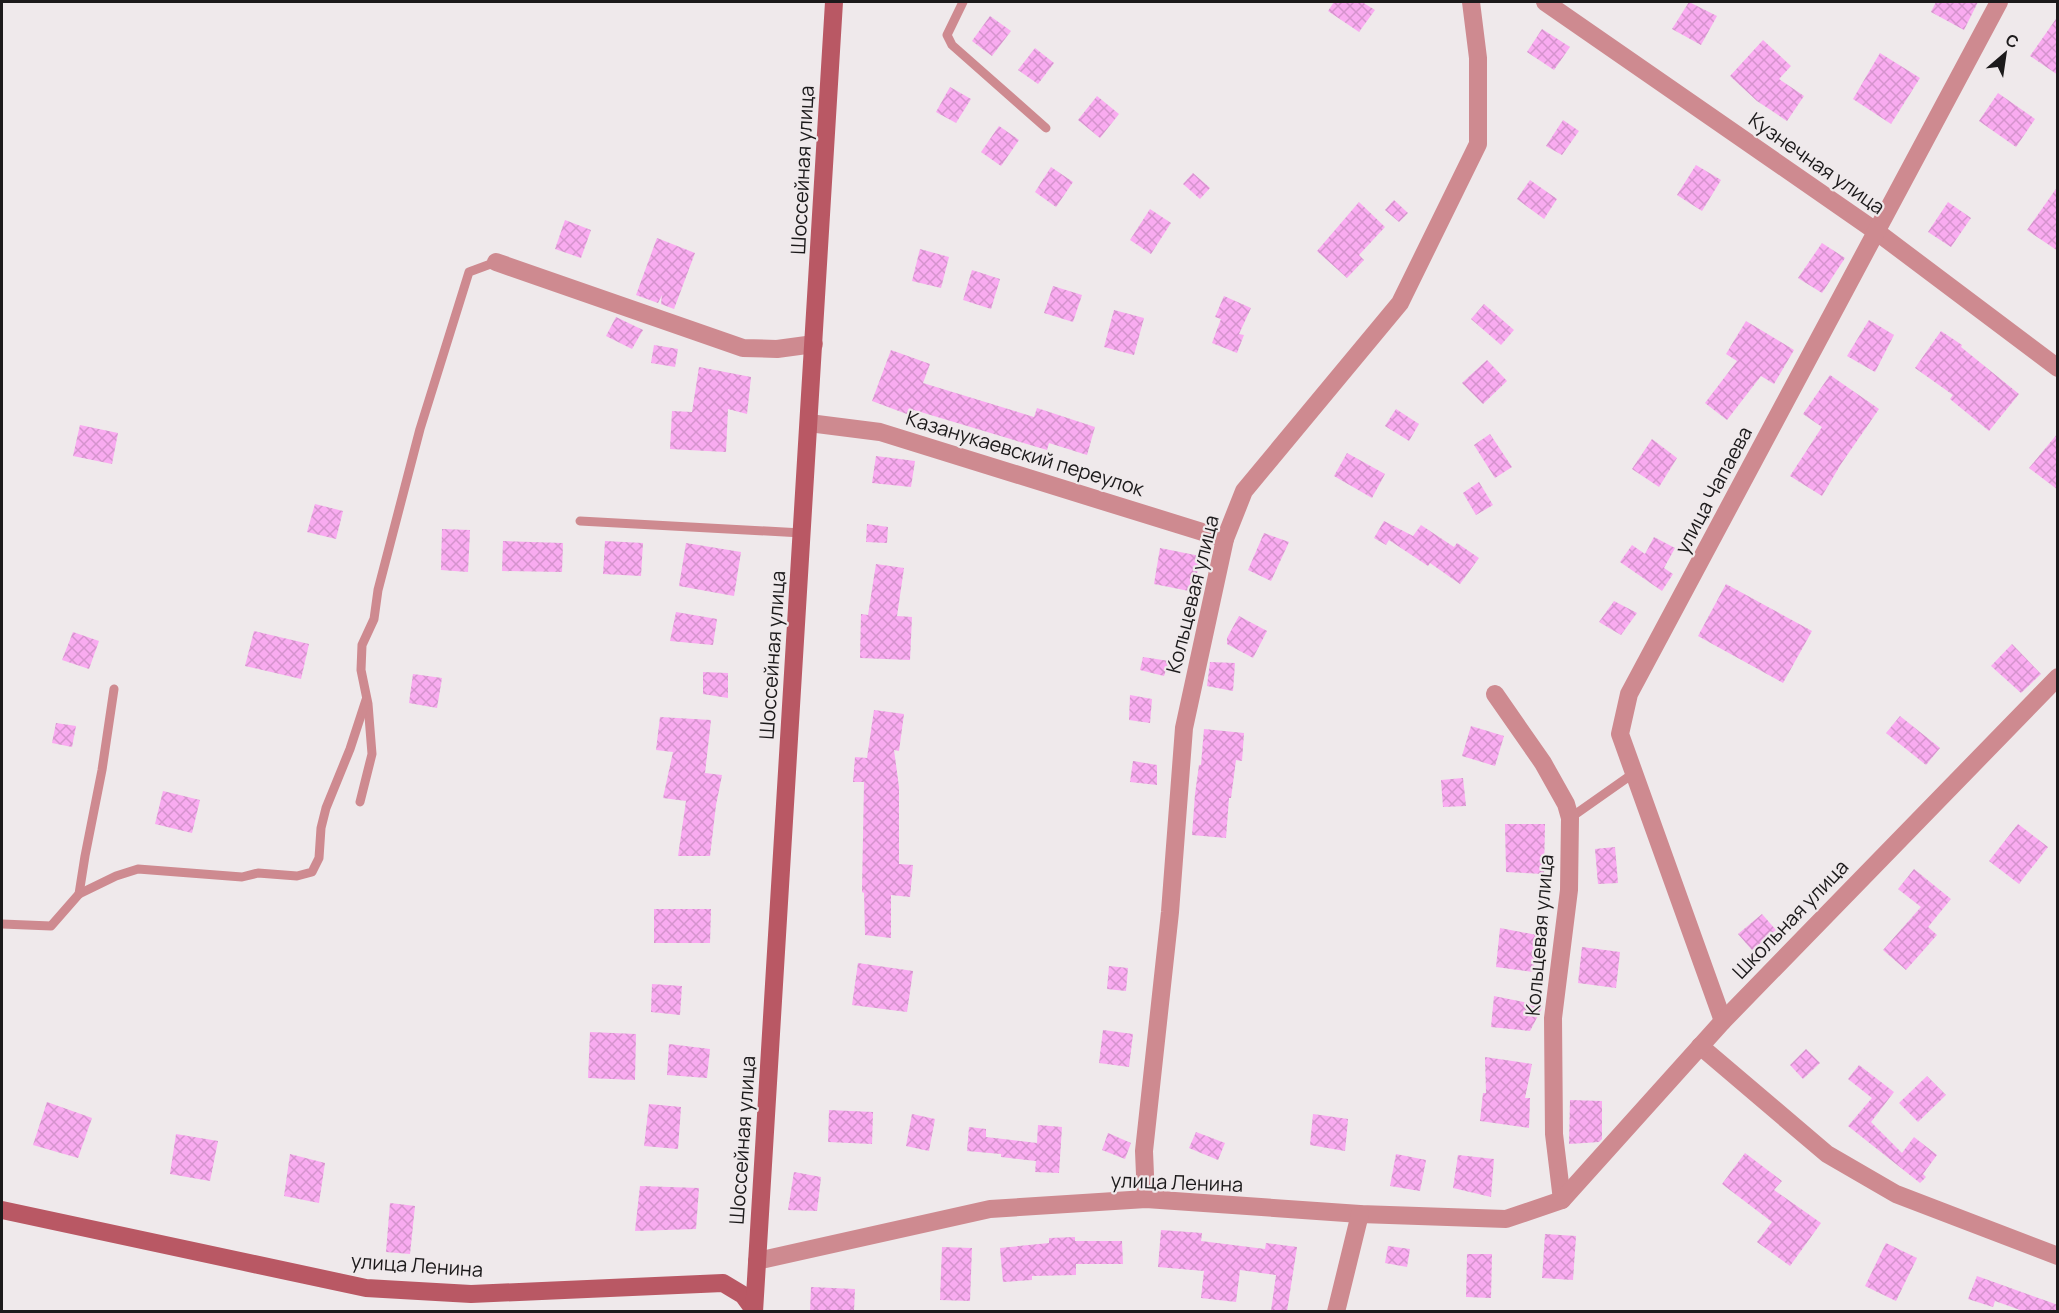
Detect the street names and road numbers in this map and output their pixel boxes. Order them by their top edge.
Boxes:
street label: Шоссейная улица [784,85,820,255]
street label: Кузнечная улица [1744,106,1890,220]
street label: Казанукаевский переулок [903,404,1148,502]
street label: улица Чапаева [1668,422,1758,558]
street label: Кольцевая улица [1159,512,1225,676]
street label: Шоссейная улица [753,570,791,740]
street label: Кольцевая улица [1518,853,1560,1017]
street label: Школьная улица [1726,853,1854,985]
street label: Шоссейная улица [723,1055,761,1225]
street label: улица Ленина [1110,1166,1244,1198]
street label: улица Ленина [350,1247,484,1283]

